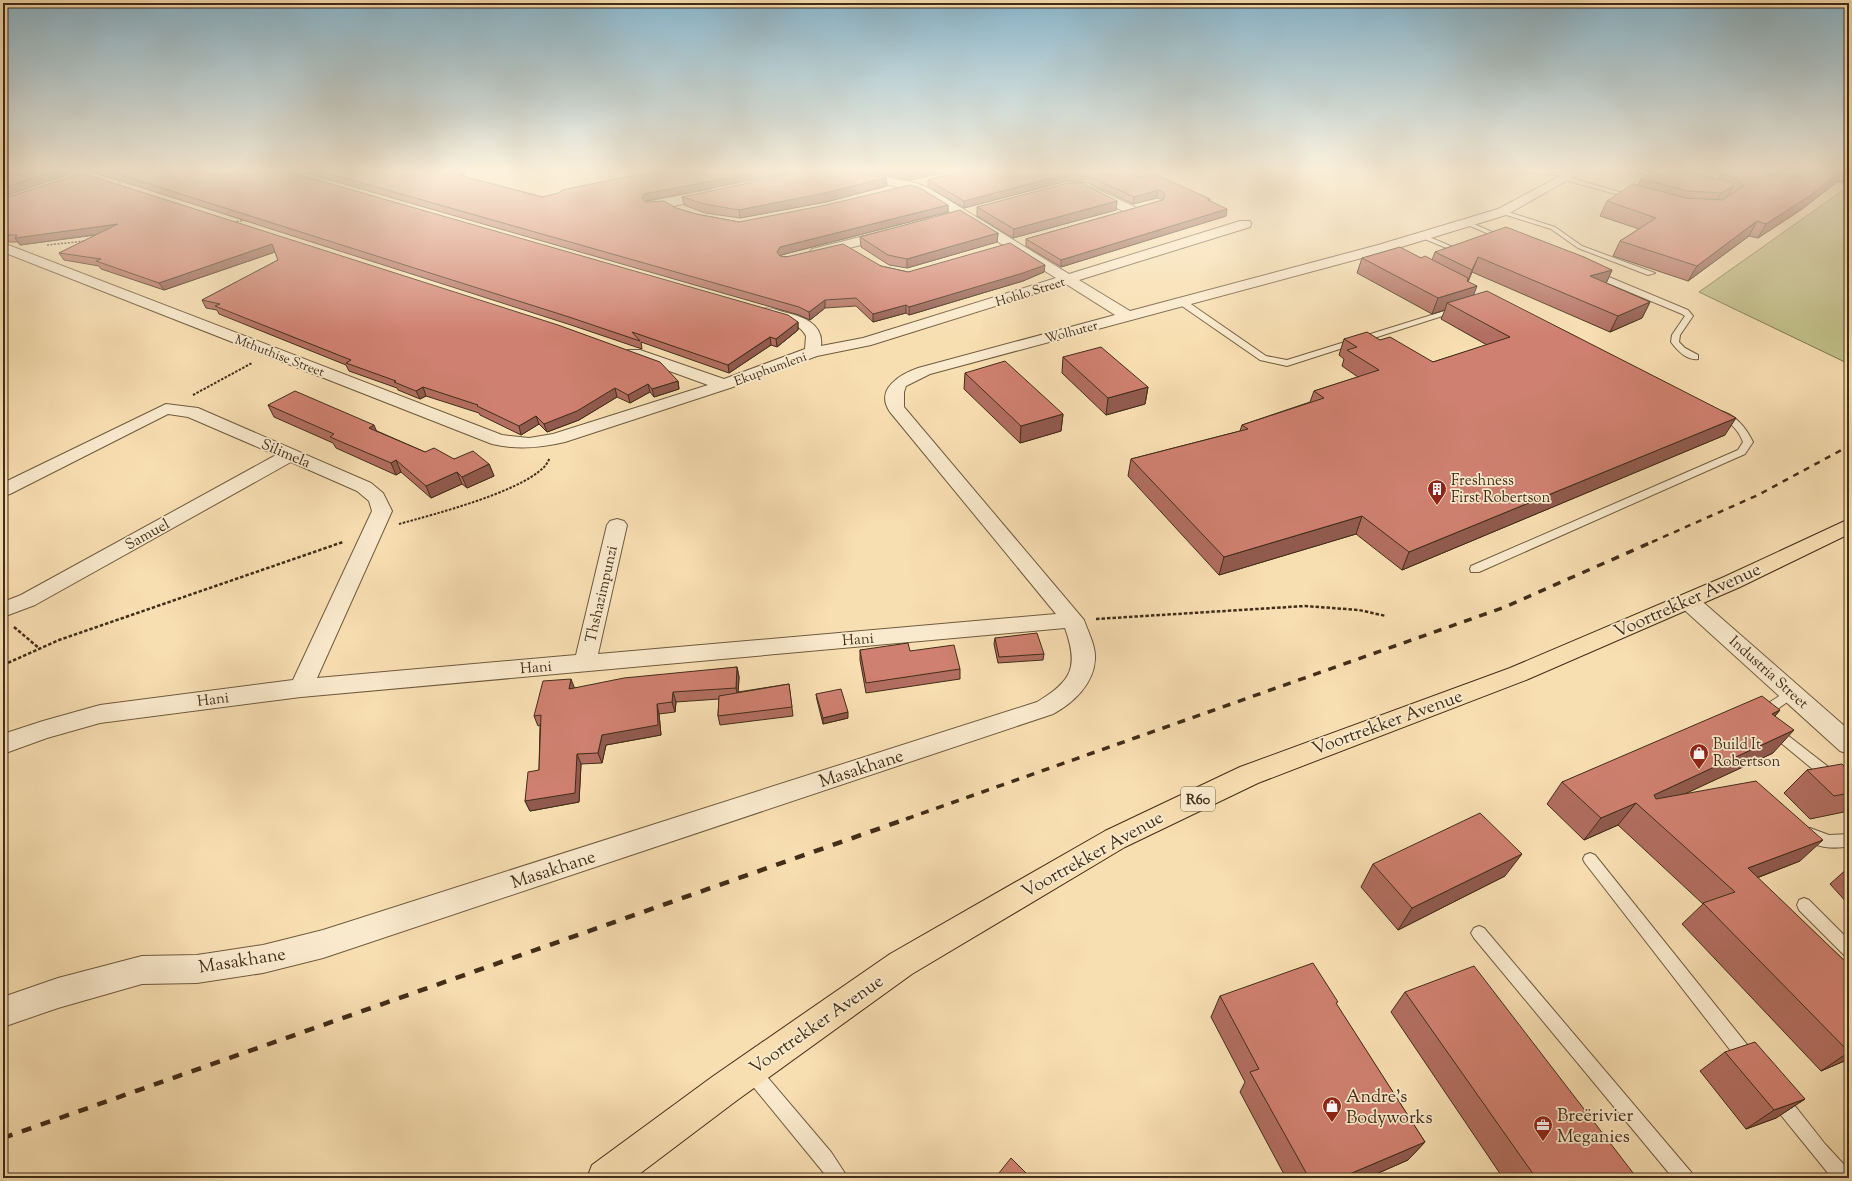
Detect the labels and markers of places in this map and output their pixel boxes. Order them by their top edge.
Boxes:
place label: Freshness First Robertson [1451,471,1551,509]
building icon: Freshness First Robertson [1426,478,1448,506]
place label: Build It Robertson [1713,735,1780,773]
shop icon: Build It Robertson [1688,742,1710,770]
place label: Andre's Bodyworks [1346,1085,1432,1132]
shop icon: Andre's Bodyworks [1321,1095,1343,1123]
place label: Breërivier Meganies [1557,1104,1633,1151]
office icon: Breërivier Meganies [1532,1114,1554,1142]

